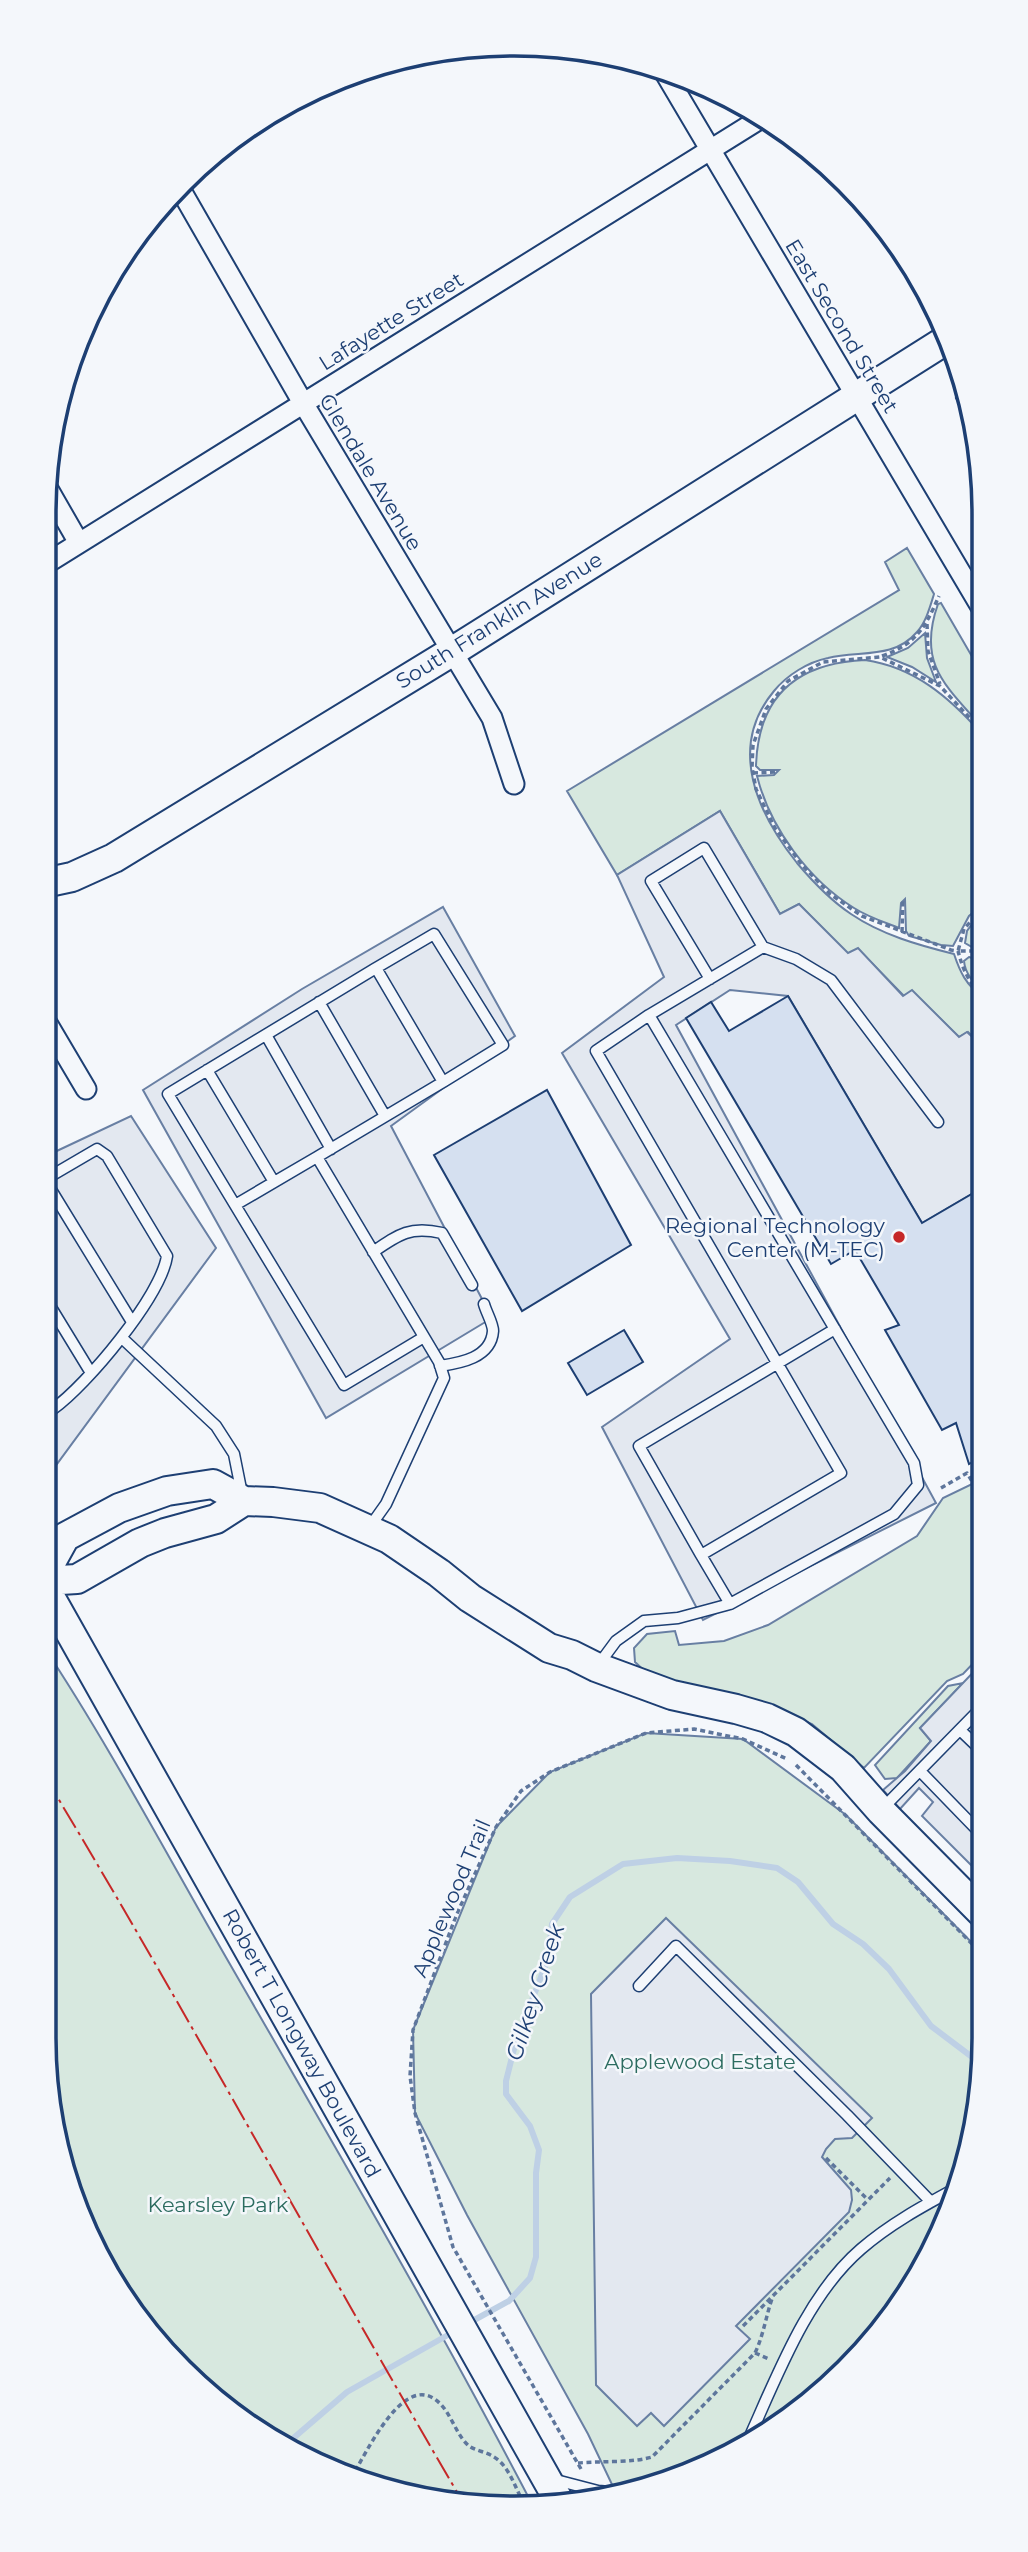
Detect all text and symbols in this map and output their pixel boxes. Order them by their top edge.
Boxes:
street label: East Second Street [780,235,904,417]
street label: Lafayette Street [314,267,468,375]
street label: Glendale Avenue [314,389,428,555]
street label: South Franklin Avenue [391,546,607,694]
place label: Regional Technology Center (M-TEC) [665,1213,886,1262]
marker: Regional Technology Center (M-TEC) [891,1229,907,1245]
street label: Applewood Trail [406,1815,496,1981]
street label: Robert T Longway Boulevard [218,1904,386,2182]
water label: Gilkey Creek [500,1919,571,2064]
park label: Applewood Estate [604,2049,796,2074]
park label: Kearsley Park [148,2192,289,2217]

